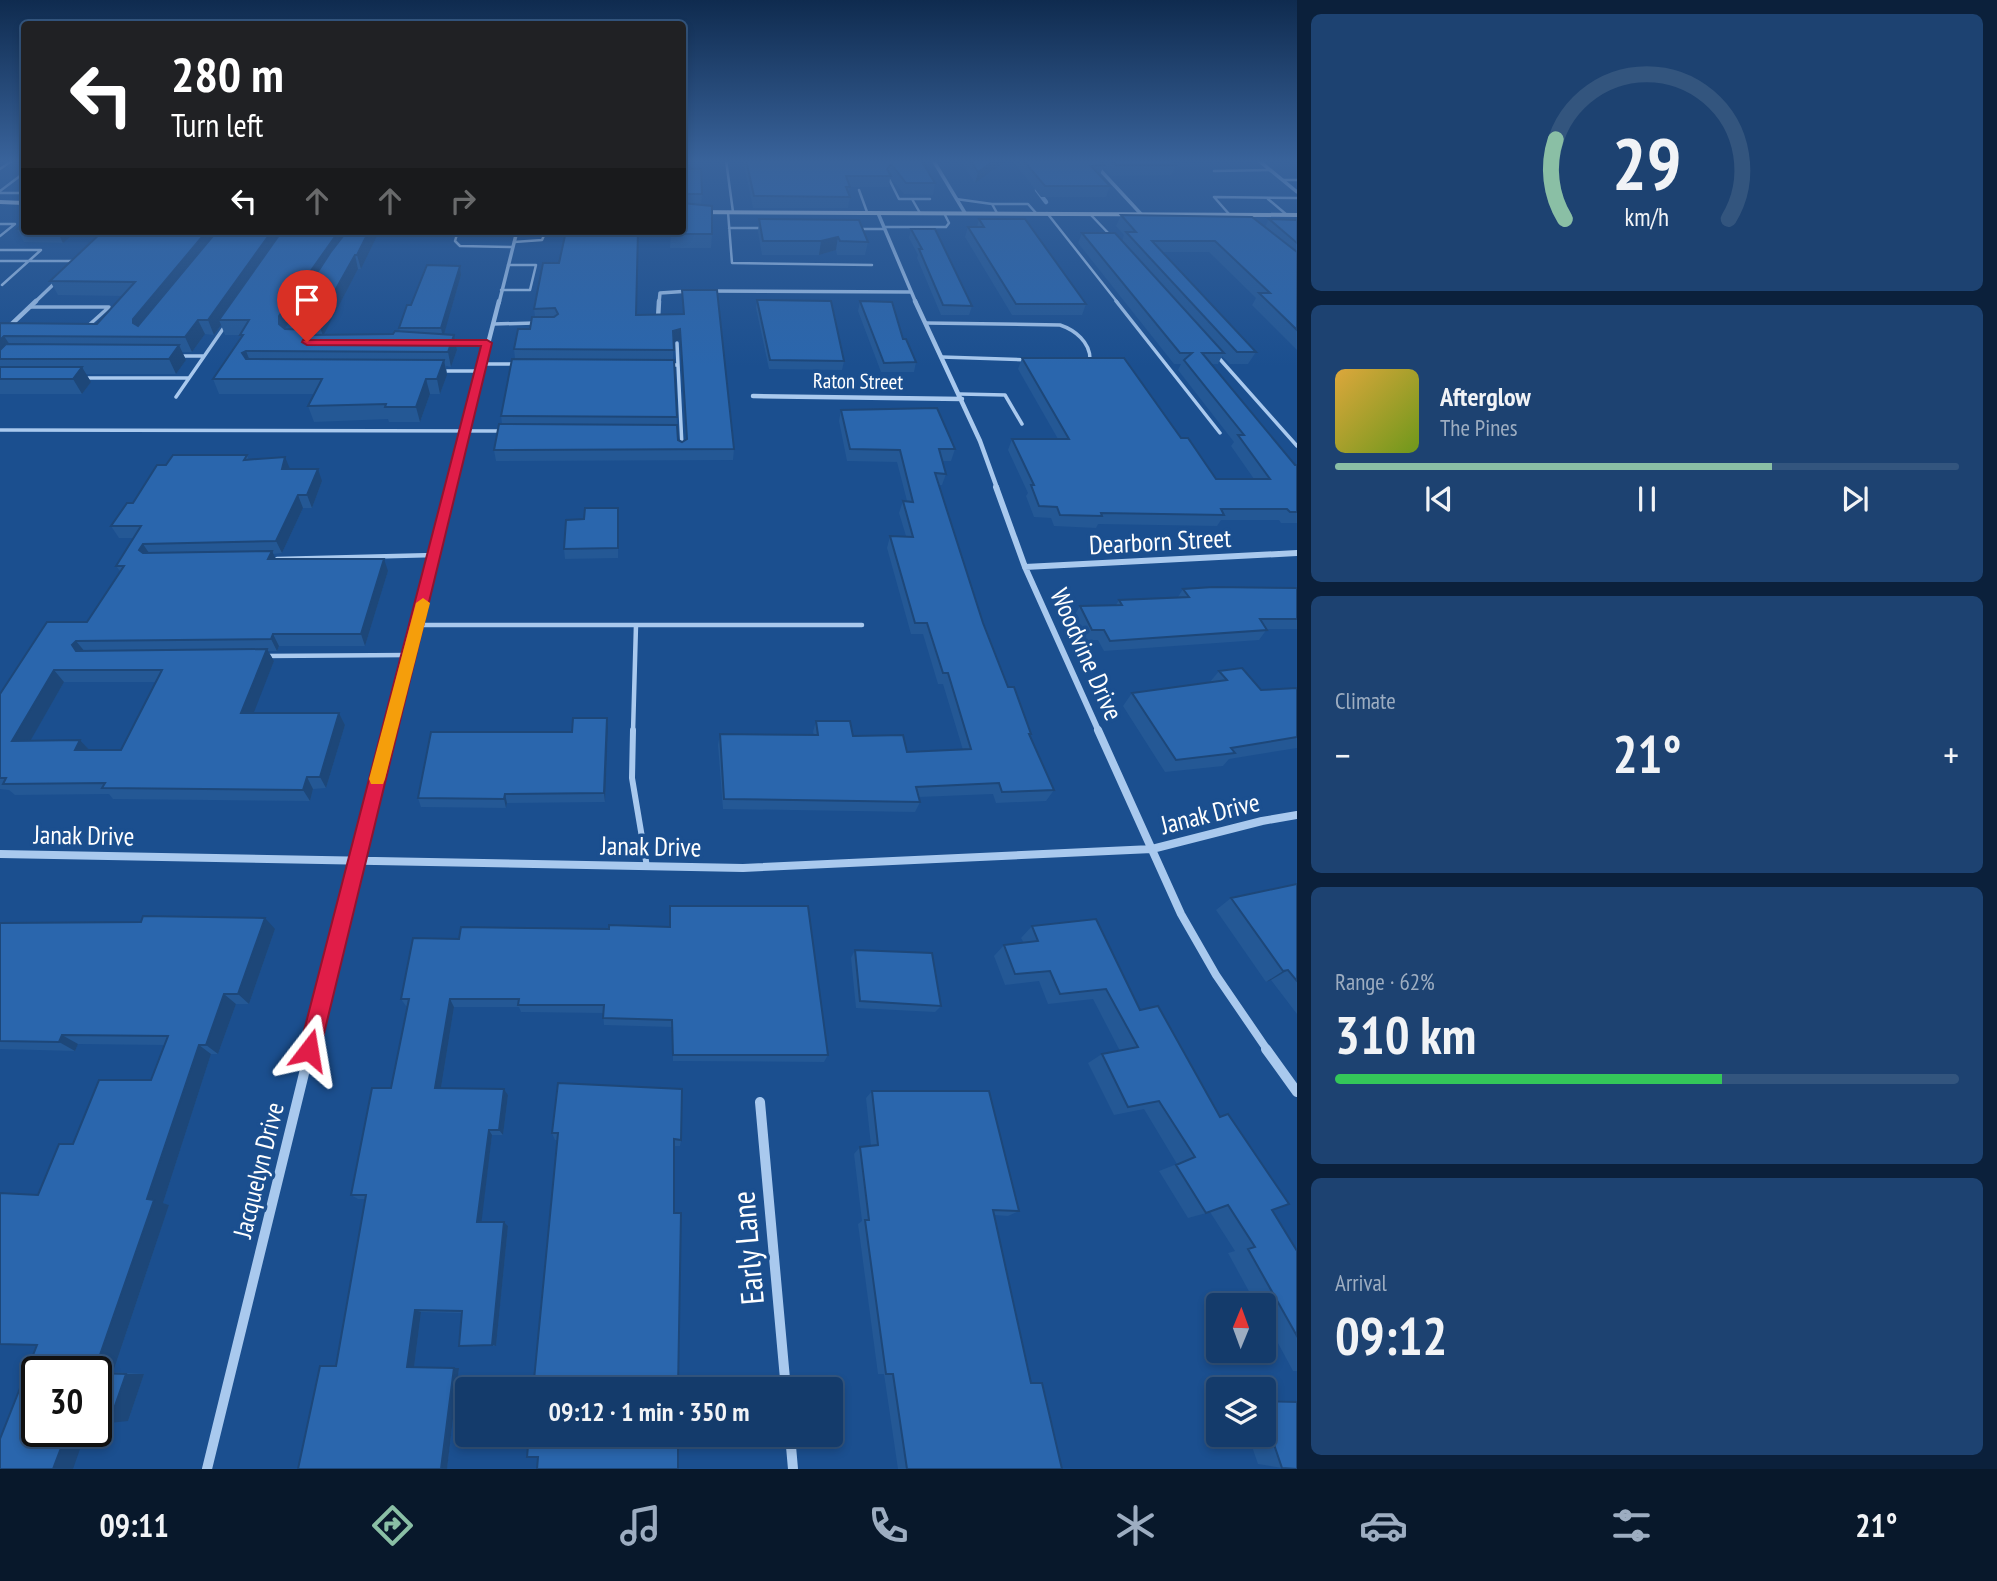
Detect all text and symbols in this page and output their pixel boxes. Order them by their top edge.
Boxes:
text: 280 m [171,42,284,106]
icon: left [56,49,147,140]
text: Turn left [171,104,263,146]
text: 29 [1612,115,1682,209]
icon: left [225,182,263,220]
icon: ahead [298,182,336,220]
icon: ahead [371,182,409,220]
icon: right [444,182,482,220]
text: km/h [1625,200,1669,232]
pin [277,270,337,342]
icon: arrive [288,281,326,319]
street label: Raton Street [813,367,904,395]
text: Afterglow [1440,380,1531,413]
text: The Pines [1440,413,1518,442]
icon: previous [1420,480,1458,518]
icon: pause [1628,480,1666,518]
icon: next [1836,480,1874,518]
street label: Dearborn Street [1088,521,1232,561]
street label: Woodvine Drive [1043,583,1131,725]
text: Climate [1335,686,1396,715]
text: 21° [1613,720,1681,787]
text: − [1335,730,1351,779]
text: + [1943,730,1959,779]
street label: Janak Drive [1156,785,1263,841]
street label: Janak Drive [32,818,135,852]
street label: Janak Drive [599,829,702,863]
text: Range · 62% [1335,967,1435,996]
text: 310 km [1335,1001,1476,1068]
position arrow [272,1013,346,1087]
street label: Jacquelyn Drive [225,1099,291,1242]
street label: Early Lane [721,1190,773,1306]
text: Arrival [1335,1268,1387,1297]
north arrow [1206,1293,1276,1363]
map controls [1206,1293,1276,1447]
text: 09:12 [1335,1302,1447,1369]
speed limit sign: 30 [21,1356,112,1447]
button: layers [1206,1377,1276,1447]
text: 09:12 · 1 min · 350 m [549,1395,749,1428]
icon: directions [368,1501,417,1550]
icon: music [616,1501,665,1550]
icon: phone [864,1501,913,1550]
icon: climate [1111,1501,1160,1550]
icon: car [1359,1501,1408,1550]
icon: filters [1607,1501,1656,1550]
text: 09:11 [99,1504,169,1546]
text: 21° [1855,1504,1898,1546]

